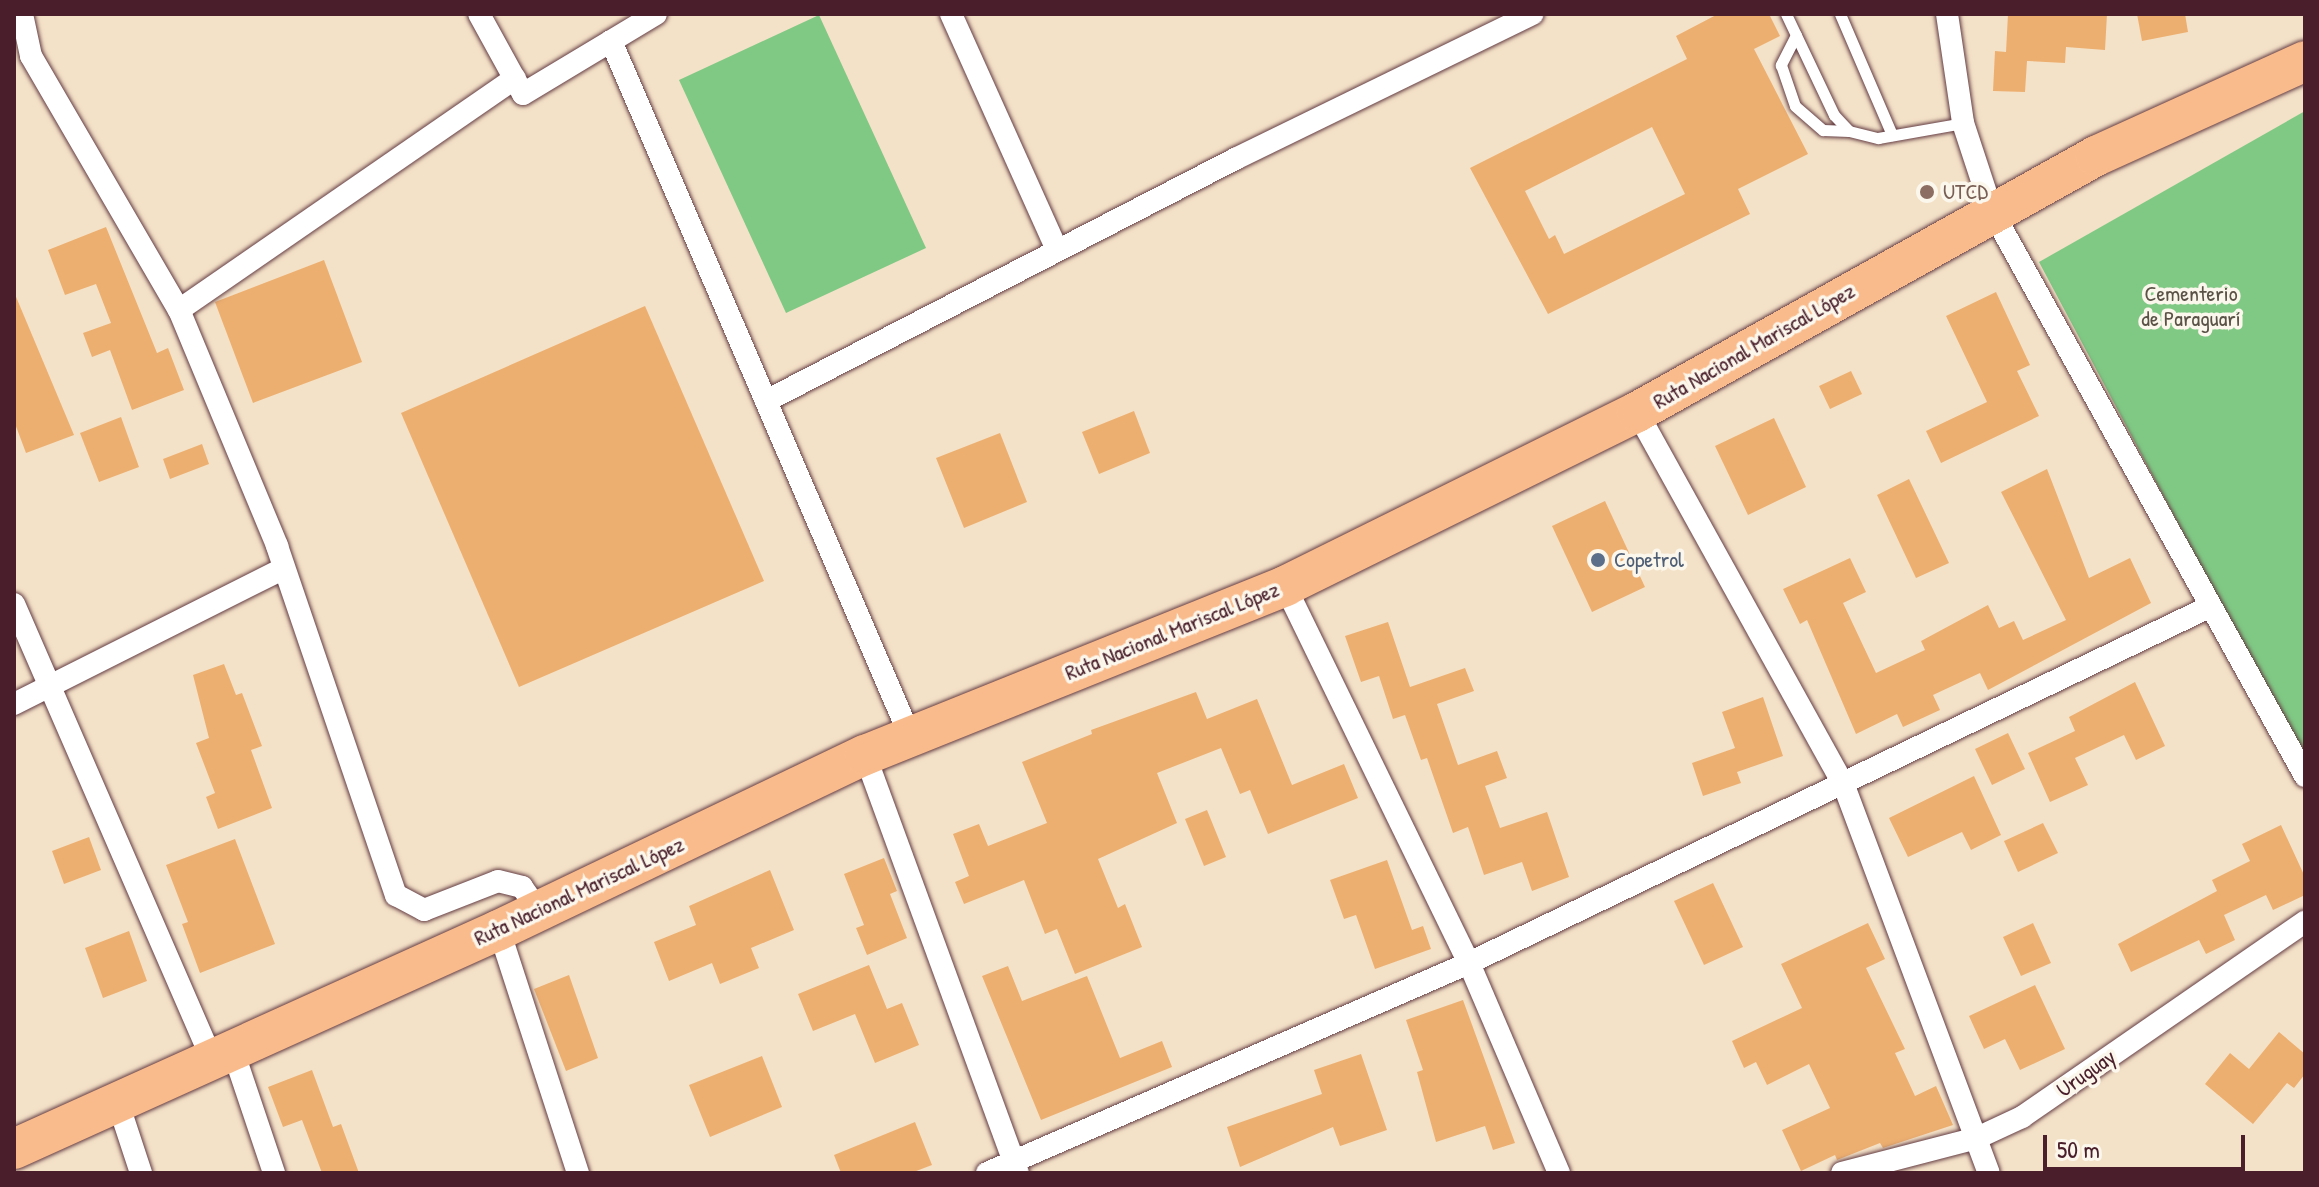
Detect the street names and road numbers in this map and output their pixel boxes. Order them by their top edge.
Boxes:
street label: Ruta Nacional Mariscal López [1648,277,1860,415]
street label: Ruta Nacional Mariscal López [1061,576,1283,686]
street label: Ruta Nacional Mariscal López [470,831,688,951]
street label: Uruguay [2051,1043,2121,1103]

